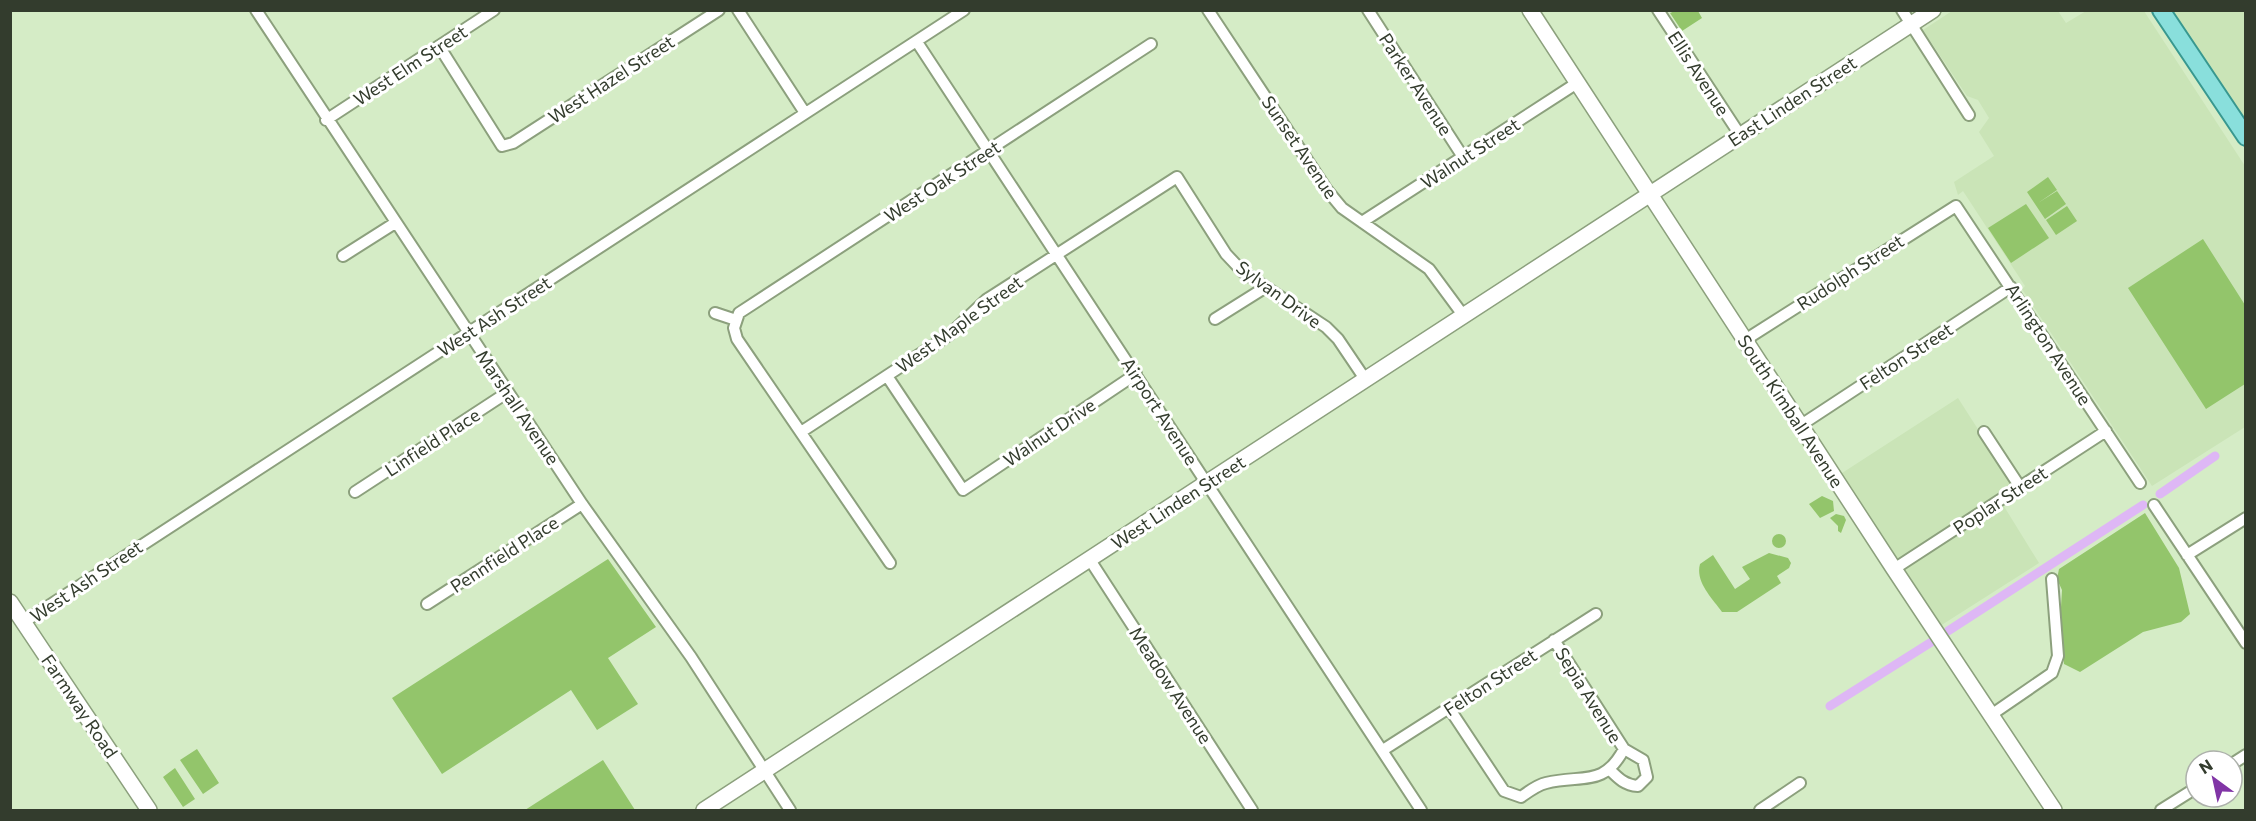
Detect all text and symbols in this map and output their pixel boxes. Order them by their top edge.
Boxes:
street label: West Elm Street [349,20,471,110]
street label: Ellis Avenue [1664,27,1734,119]
street label: Parker Avenue [1375,29,1457,139]
street label: West Hazel Street [544,30,678,128]
street label: East Linden Street [1724,51,1860,151]
street label: Sunset Avenue [1258,91,1342,203]
street label: Walnut Street [1416,113,1524,193]
street label: West Oak Street [880,135,1004,227]
street label: Rudolph Street [1792,229,1908,315]
street label: Sylvan Drive [1232,256,1326,332]
street label: West Ash Street [433,271,555,361]
street label: West Maple Street [891,271,1027,377]
street label: Arlington Avenue [2001,279,2097,409]
street label: Felton Street [1855,318,1957,394]
street label: South Kimball Avenue [1733,331,1849,491]
street label: Marshall Avenue [471,345,565,469]
street label: Airport Avenue [1117,353,1203,469]
street label: Walnut Drive [999,393,1099,471]
street label: Linfield Place [380,403,484,481]
street label: West Linden Street [1107,450,1249,554]
street label: Poplar Street [1949,461,2051,539]
street label: Pennfield Place [446,511,562,597]
street label: West Ash Street [26,535,146,627]
street label: Meadow Avenue [1125,622,1217,748]
street label: Sepia Avenue [1551,643,1627,747]
street label: Felton Street [1439,644,1541,720]
street label: Farmway Road [37,650,123,762]
north arrow [2184,749,2244,809]
text: N [2195,755,2216,777]

